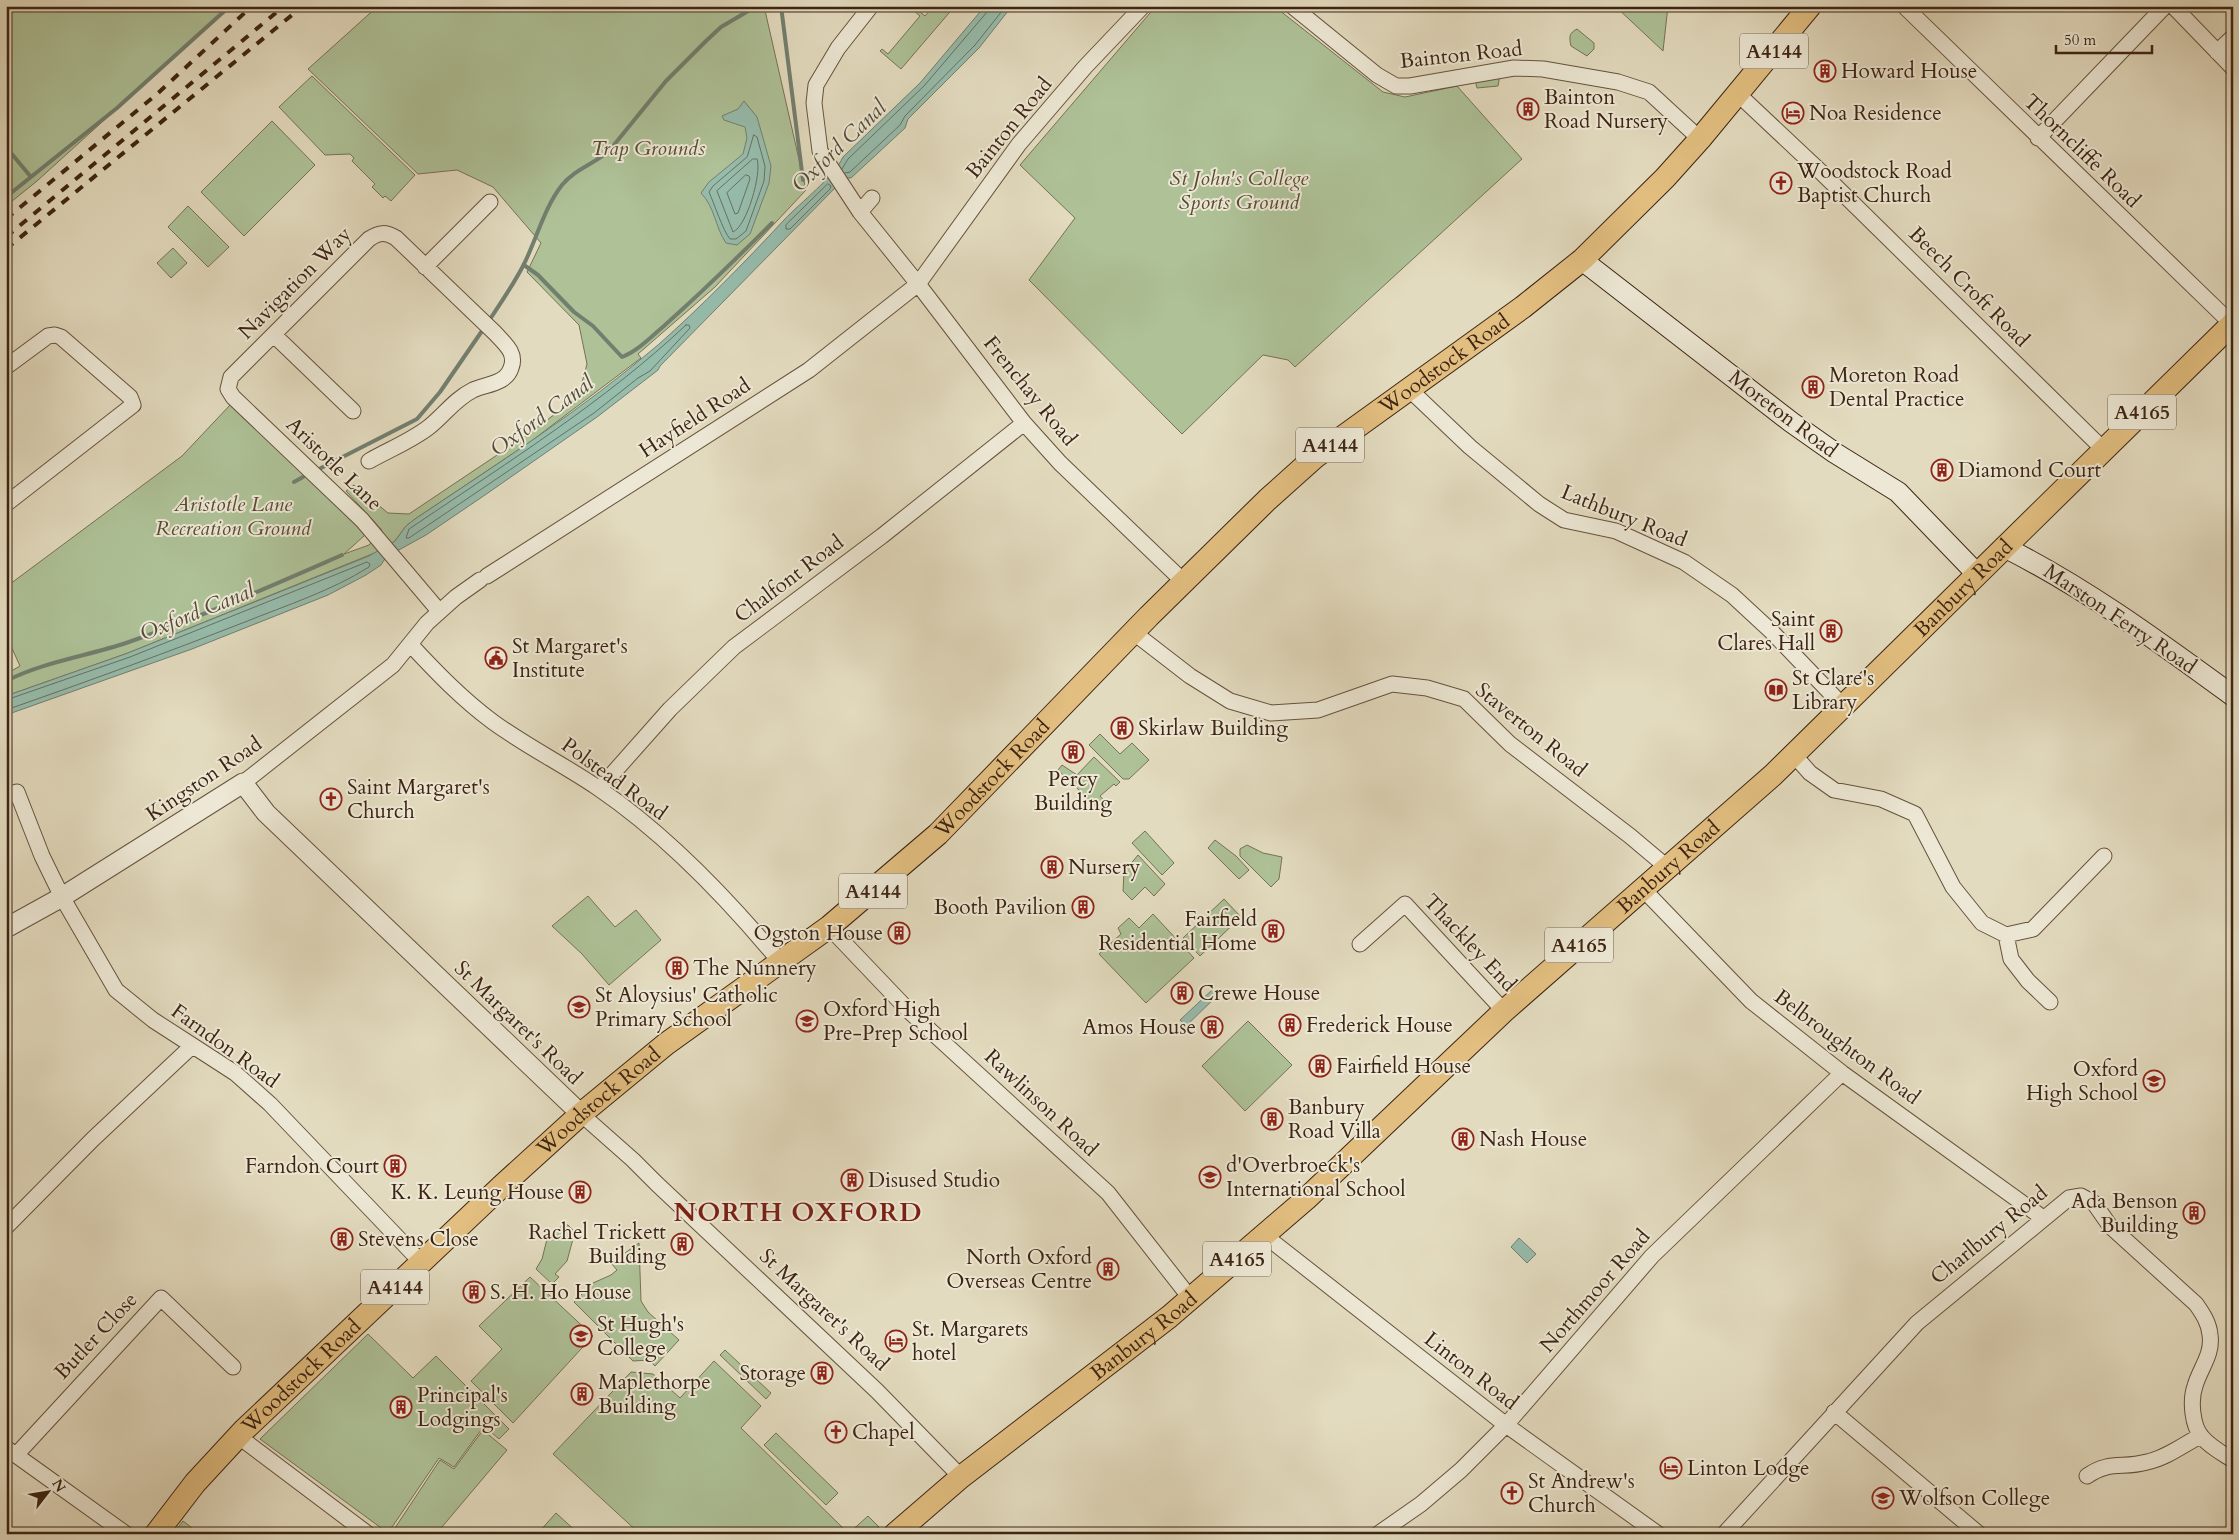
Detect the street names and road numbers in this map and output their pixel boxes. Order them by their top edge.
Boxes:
street label: Bainton Road [1398,34,1524,76]
road number: A4144 [1740,34,1808,68]
street label: Bainton Road [959,71,1059,185]
street label: Thorncliffe Road [2017,88,2147,214]
street label: Navigation Way [232,220,358,346]
street label: Beech Croft Road [1902,220,2036,354]
street label: Woodstock Road [1372,307,1515,421]
street label: Frenchay Road [977,330,1083,452]
street label: Moreton Road [1722,363,1844,465]
street label: Hayfield Road [634,371,756,465]
road number: A4165 [2108,394,2176,430]
street label: Aristotle Lane [279,411,389,517]
road number: A4144 [1296,428,1364,462]
street label: Lathbury Road [1557,478,1691,554]
street label: Chalfont Road [728,528,850,630]
street label: Banbury Road [1907,533,2019,644]
street label: Marston Ferry Road [2038,557,2202,681]
street label: Staverton Road [1469,676,1593,784]
street label: Woodstock Road [927,713,1056,845]
street label: Kingston Road [140,730,268,828]
street label: Polstead Road [555,731,673,827]
street label: Banbury Road [1610,814,1726,920]
road number: A4144 [839,874,907,908]
street label: Thackley End [1417,888,1523,998]
road number: A4165 [1545,928,1613,962]
street label: St Margaret's Road [448,954,588,1092]
street label: Belbroughton Road [1768,982,1926,1112]
street label: Farndon Road [165,997,285,1095]
street label: Woodstock Road [529,1040,667,1163]
street label: Rawlinson Road [978,1043,1104,1163]
street label: Charlbury Road [1924,1179,2054,1291]
street label: Northmoor Road [1533,1223,1657,1359]
street label: St Margaret's Road [753,1242,895,1378]
road number: A4165 [1203,1242,1271,1276]
road number: A4144 [361,1270,429,1304]
street label: Banbury Road [1084,1285,1203,1387]
street label: Butler Close [48,1286,144,1386]
street label: Woodstock Road [234,1312,367,1440]
street label: Linton Road [1418,1325,1524,1417]

